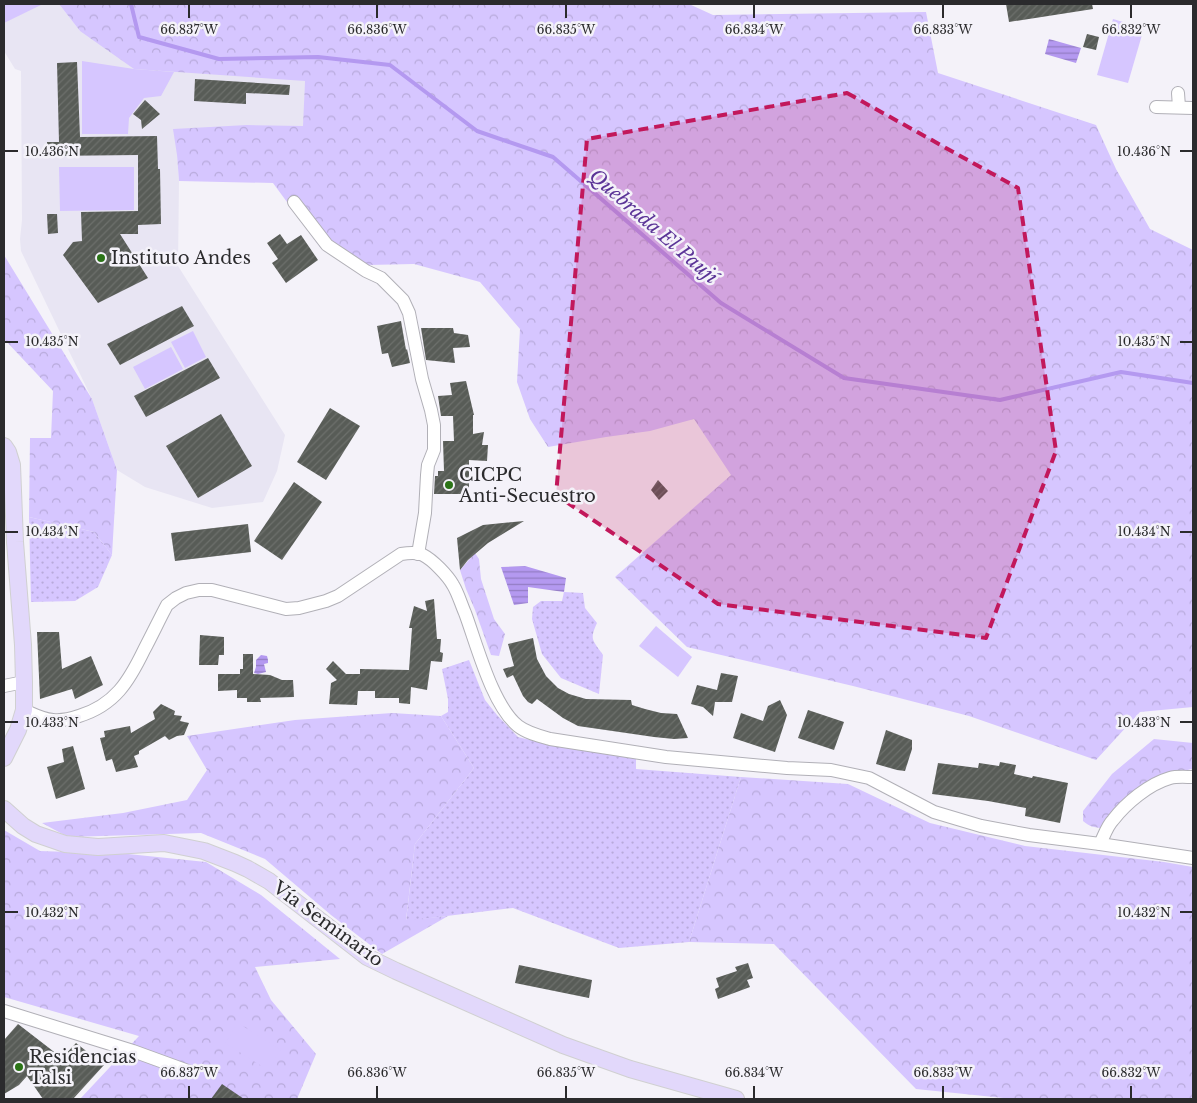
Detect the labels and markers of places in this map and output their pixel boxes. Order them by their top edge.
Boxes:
place label: Instituto Andes [111,247,251,269]
marker: Instituto Andes [95,252,107,264]
place label: CICPC Anti-Secuestro [458,464,596,507]
marker: CICPC Anti-Secuestro [443,479,455,491]
place label: Residencias Talsi [29,1046,136,1089]
marker: Residencias Talsi [13,1061,25,1073]

